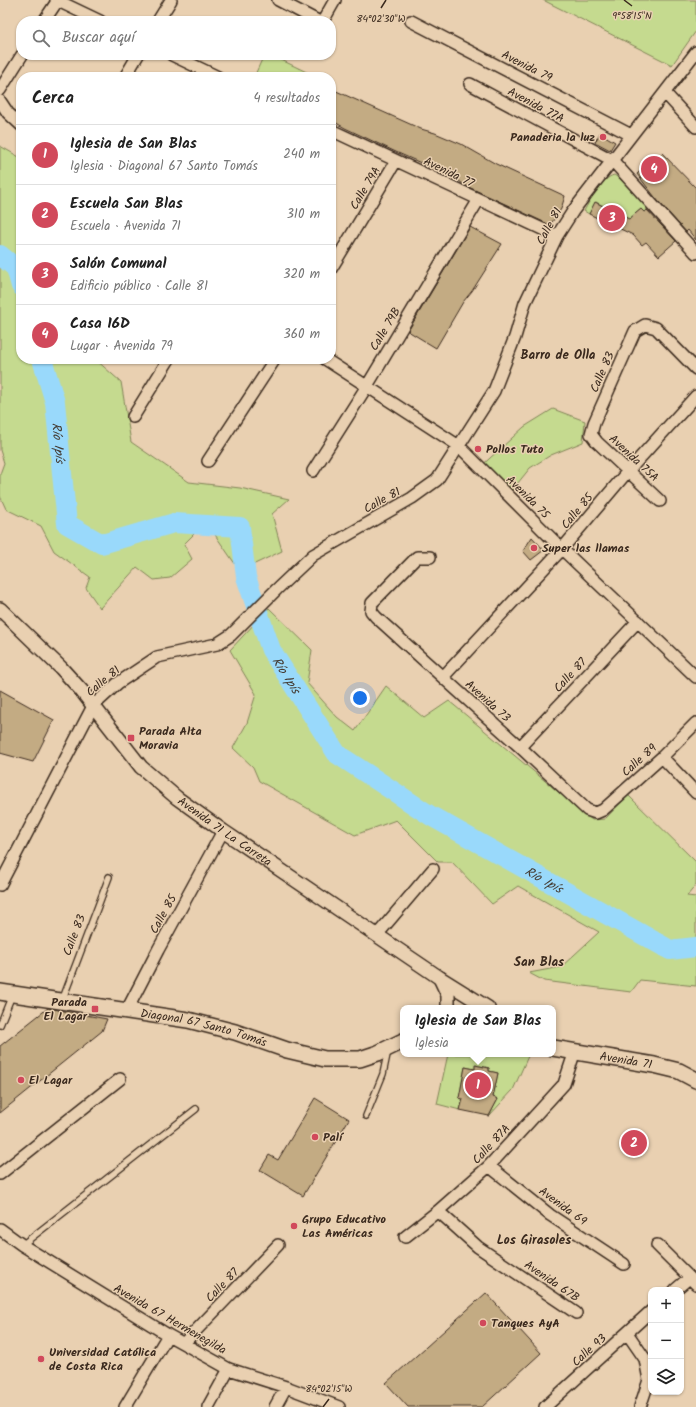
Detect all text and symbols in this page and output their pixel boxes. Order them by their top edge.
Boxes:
text: 9°58'15"N [612,8,652,24]
text: 84°02'30"W [356,11,406,27]
search box [16,16,336,60]
text: Buscar aquí [62,26,135,50]
icon: search [30,27,52,49]
street label: Avenida 79 [498,46,556,87]
street label: Avenida 77A [504,83,568,128]
text: Cerca [32,85,74,112]
text: 4 resultados [253,88,320,109]
place label: Panaderia la luz [510,128,595,147]
text: Iglesia de San Blas [70,132,197,156]
marker: Panaderia la luz [598,132,608,142]
text: 1 [43,144,47,165]
text: 240 m [283,144,320,165]
street label: Avenida 77 [420,152,478,193]
pin: 4 [641,154,667,184]
text: Iglesia · Diagonal 67 Santo Tomás [70,156,258,177]
street label: Calle 79A [345,163,386,214]
text: Escuela San Blas [70,192,183,216]
pin: 3 [599,203,625,233]
text: 2 [41,204,49,225]
text: 310 m [286,204,320,225]
street label: Calle 81 [531,204,568,248]
text: Escuela · Avenida 71 [70,216,181,237]
text: Salón Comunal [70,252,166,276]
text: 3 [41,264,49,285]
text: 320 m [283,264,320,285]
text: Edificio público · Calle 81 [70,276,208,297]
street label: Calle 79B [365,304,406,355]
text: Casa 16D [70,312,130,336]
text: 4 [41,324,49,345]
text: 360 m [283,324,320,345]
text: Lugar · Avenida 79 [70,336,173,357]
district label: Barro de Olla [520,345,596,366]
street label: Calle 83 [585,349,620,396]
water label: Río Ipís [45,422,70,466]
street label: Avenida 75A [604,430,663,487]
place label: Pollos Tuto [486,440,544,459]
marker: Pollos Tuto [473,444,483,454]
street label: Avenida 75 [501,471,555,525]
street label: Calle 81 [360,482,404,518]
street label: Calle 85 [556,488,599,534]
place label: Super las llamas [542,539,630,558]
marker: Super las llamas [529,543,539,553]
water label: Río Ipís [266,653,306,700]
street label: Calle 87 [549,653,592,697]
street label: Calle 81 [82,661,125,701]
street label: Avenida 73 [461,676,515,727]
your location [350,688,370,708]
place label: Parada Alta Moravia [139,722,202,755]
marker: Parada Alta Moravia [126,733,136,743]
street label: Calle 89 [617,739,661,781]
street label: Avenida 71 La Carreta [173,792,276,872]
water label: Río Ipís [521,862,568,901]
street label: Calle 85 [145,890,183,937]
street label: Calle 83 [58,912,91,959]
district label: San Blas [514,952,564,973]
place label: Parada El Lagar [44,993,88,1026]
marker: Parada El Lagar [90,1004,100,1014]
street label: Diagonal 67 Santo Tomás [139,1004,269,1052]
popup [400,1005,556,1057]
text: Iglesia de San Blas [415,1009,541,1033]
text: Iglesia [415,1033,449,1054]
street label: Avenida 71 [598,1047,654,1075]
pin: 1 [465,1070,491,1100]
place label: El Lagar [29,1071,73,1090]
marker: El Lagar [16,1075,26,1085]
street label: Calle 87A [468,1120,515,1169]
place label: Palí [323,1128,344,1147]
pin: 2 [621,1128,647,1158]
marker: Palí [310,1132,320,1142]
street label: Avenida 69 [534,1182,591,1231]
place label: Grupo Educativo Las Américas [302,1210,386,1243]
marker: Grupo Educativo Las Américas [289,1221,299,1231]
district label: Los Girasoles [497,1230,571,1251]
street label: Avenida 67B [520,1256,583,1307]
street label: Calle 87 [201,1263,244,1307]
street label: Avenida 67 Hermenegilda [110,1279,230,1360]
map controls [648,1287,684,1395]
button: + [648,1287,684,1323]
place label: Tanques AyA [491,1314,560,1333]
marker: Tanques AyA [478,1318,488,1328]
button: − [648,1323,684,1359]
street label: Calle 93 [568,1329,611,1371]
place label: Universidad Católica de Costa Rica [49,1343,156,1376]
marker: Universidad Católica de Costa Rica [36,1354,46,1364]
button: layers [648,1359,684,1395]
text: 84°02'15"W [306,1381,353,1397]

